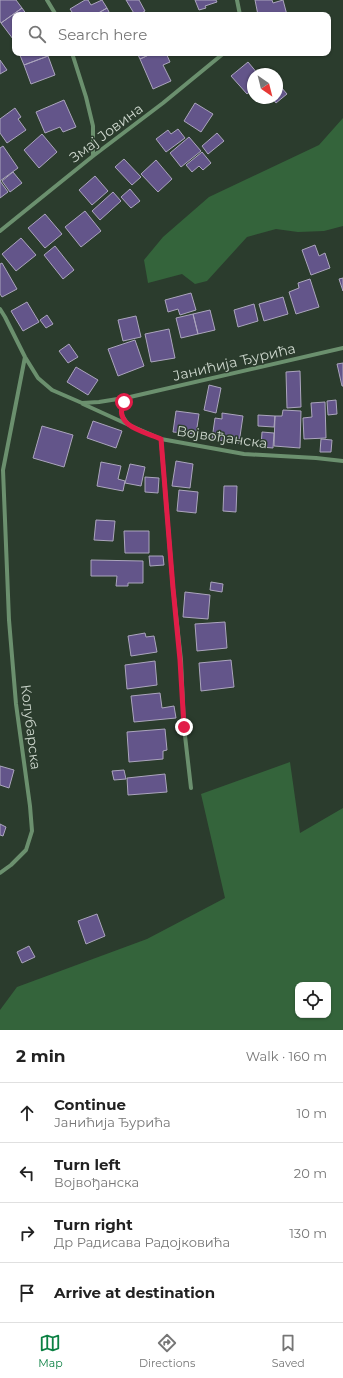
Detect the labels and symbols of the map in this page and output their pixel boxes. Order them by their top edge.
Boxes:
north arrow [247,68,283,104]
street label: Змај Јовина [66,99,146,167]
street label: Јанићија Ђурића [171,339,297,385]
route start [115,393,133,411]
street label: Војвођанска [175,422,269,452]
street label: Колубарска [17,683,45,771]
route end [175,718,193,736]

